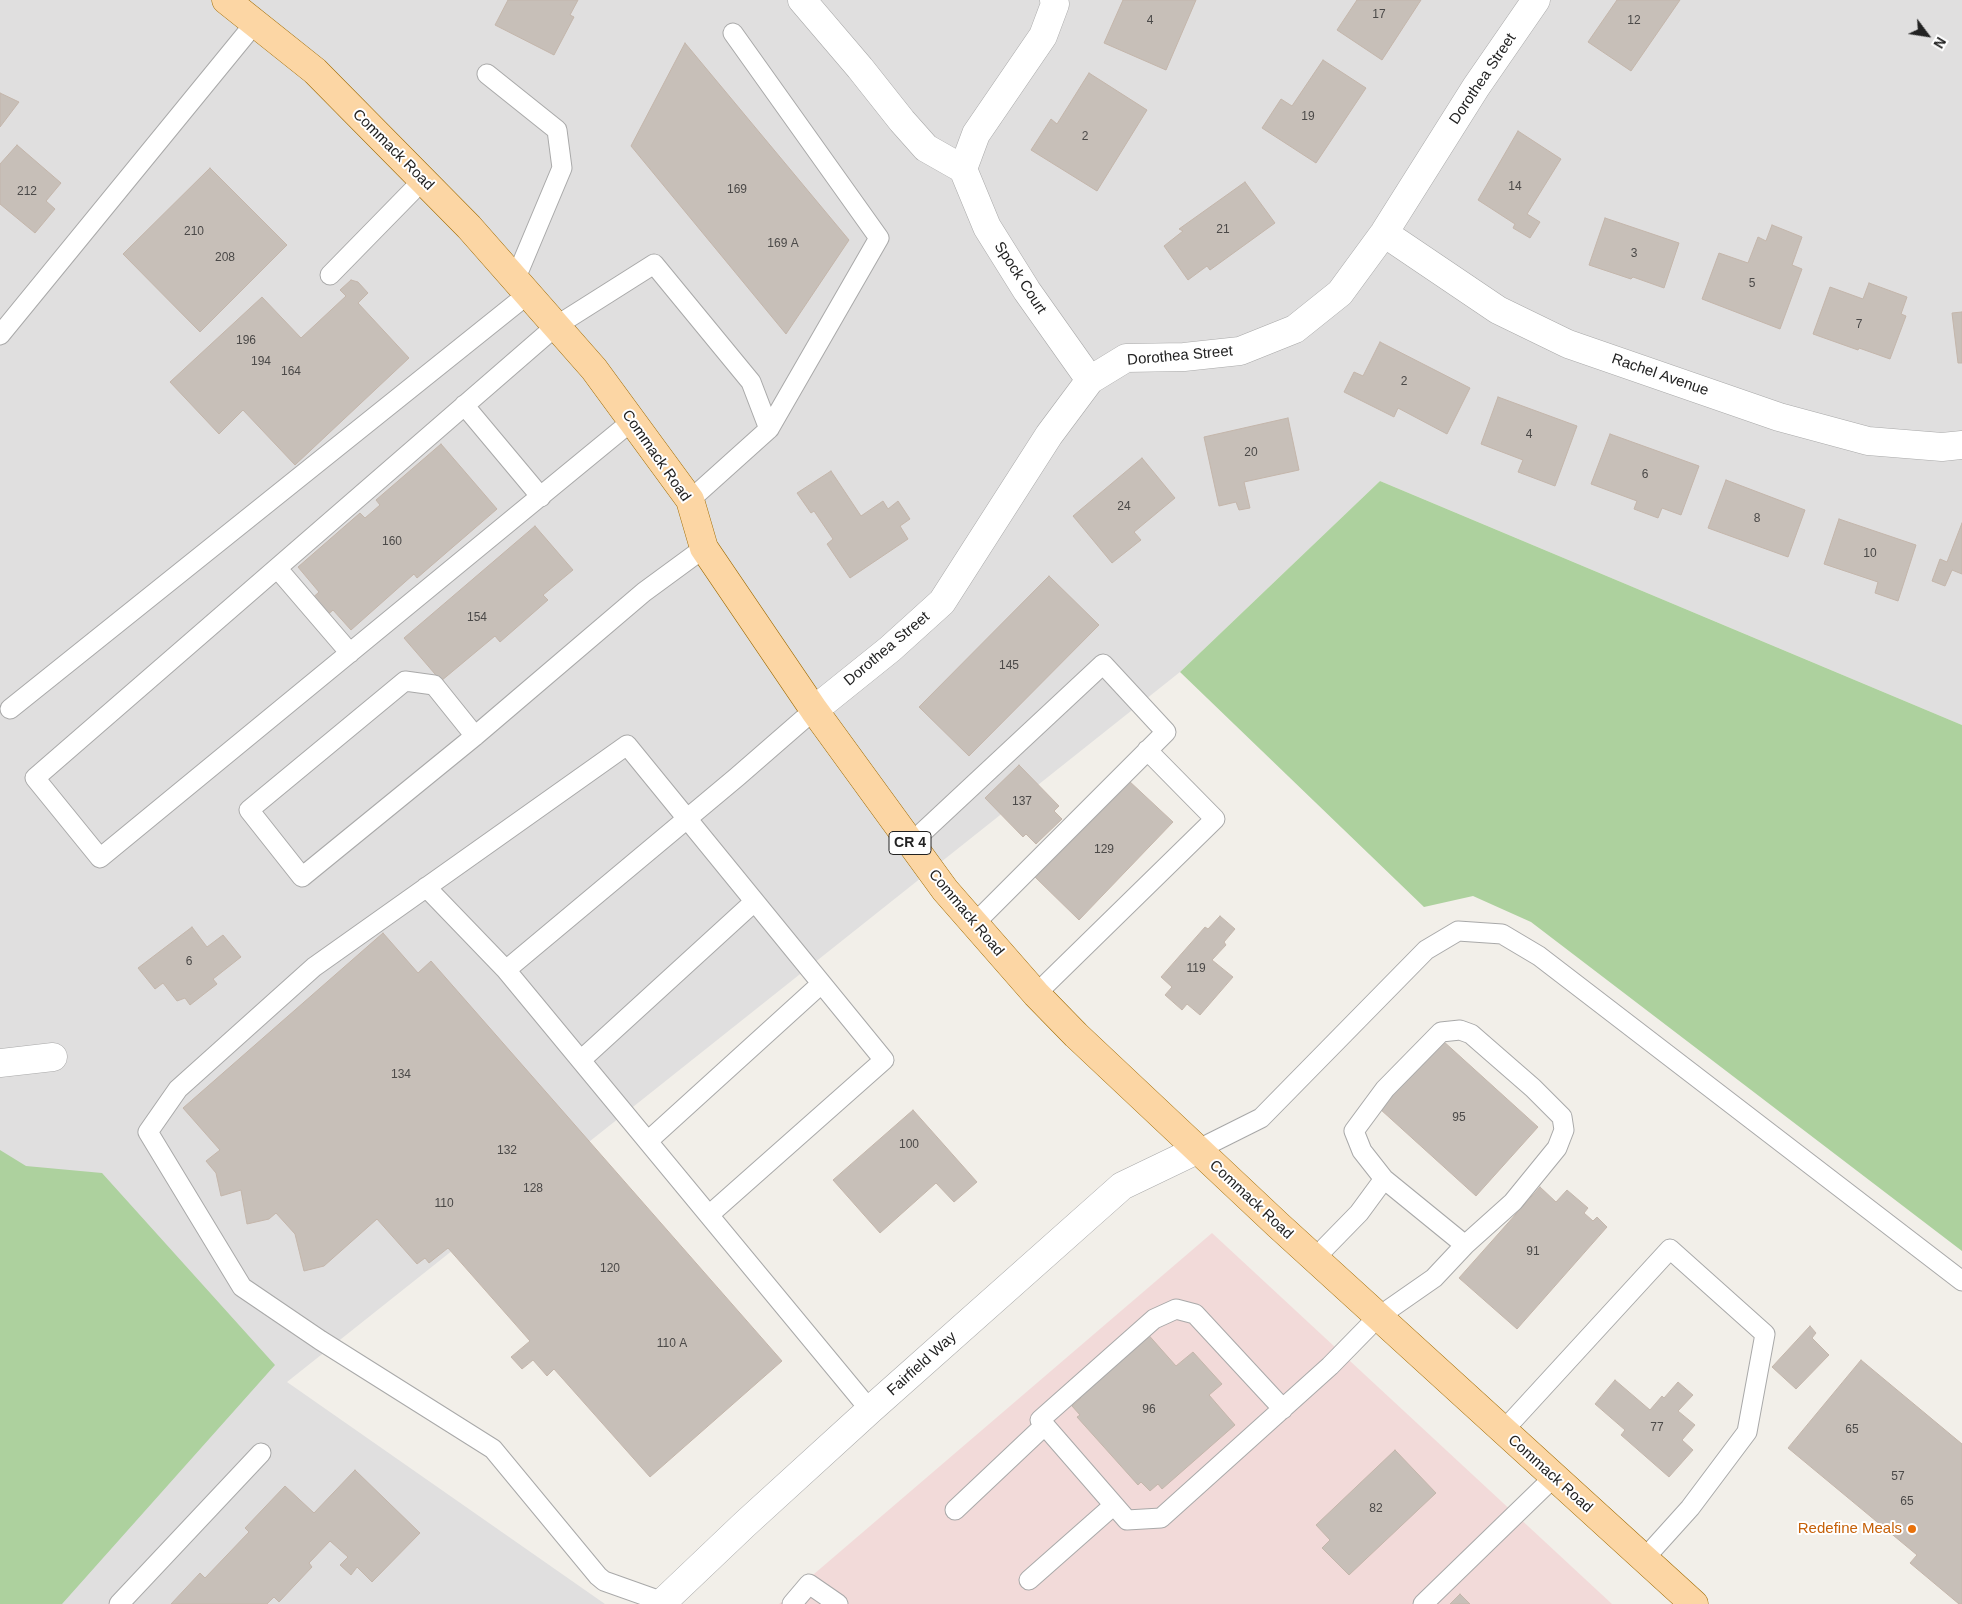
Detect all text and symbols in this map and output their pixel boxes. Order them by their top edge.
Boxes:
house number: 17 [1372,8,1386,22]
north arrow [1902,10,1952,60]
house number: 4 [1147,14,1153,28]
house number: 12 [1627,14,1641,28]
street label: Dorothea Street [1446,30,1520,128]
text: N [1930,34,1949,51]
street label: Commack Road [349,106,437,194]
house number: 19 [1301,110,1315,124]
house number: 2 [1082,130,1088,144]
house number: 14 [1508,180,1522,194]
house number: 169 [727,183,747,197]
house number: 212 [17,185,37,199]
house number: 21 [1216,223,1230,237]
house number: 210 [184,225,204,239]
house number: 169 A [767,237,799,251]
street label: Spock Court [990,238,1050,318]
house number: 3 [1631,247,1637,261]
house number: 208 [215,251,235,265]
house number: 5 [1749,277,1755,291]
house number: 7 [1856,318,1862,332]
house number: 196 [236,334,256,348]
street label: Dorothea Street [1126,342,1234,370]
street label: Rachel Avenue [1609,350,1711,400]
house number: 194 [251,355,271,369]
house number: 164 [281,365,301,379]
house number: 2 [1401,375,1407,389]
street label: Commack Road [618,407,694,505]
house number: 4 [1526,428,1532,442]
house number: 20 [1244,446,1258,460]
house number: 6 [1642,468,1648,482]
house number: 24 [1117,500,1131,514]
house number: 8 [1754,512,1760,526]
house number: 160 [382,535,402,549]
house number: 10 [1863,547,1877,561]
street label: Dorothea Street [841,608,933,690]
house number: 154 [467,611,487,625]
house number: 145 [999,659,1019,673]
house number: 137 [1012,795,1032,809]
road number: CR 4 [889,831,931,854]
house number: 129 [1094,843,1114,857]
street label: Commack Road [925,866,1007,960]
house number: 6 [186,955,192,969]
house number: 119 [1186,962,1206,976]
house number: 134 [391,1068,411,1082]
house number: 95 [1452,1111,1466,1125]
house number: 100 [899,1138,919,1152]
house number: 132 [497,1144,517,1158]
street label: Commack Road [1206,1157,1296,1243]
house number: 128 [523,1182,543,1196]
house number: 110 [434,1197,454,1211]
house number: 91 [1526,1245,1540,1259]
house number: 120 [600,1262,620,1276]
street label: Fairfield Way [884,1328,960,1400]
house number: 110 A [657,1337,687,1351]
house number: 96 [1142,1403,1156,1417]
house number: 77 [1650,1421,1664,1435]
house number: 65 [1845,1423,1859,1437]
street label: Commack Road [1504,1431,1596,1517]
house number: 57 [1891,1470,1905,1484]
house number: 65 [1900,1495,1914,1509]
house number: 82 [1369,1502,1383,1516]
place label: Redefine Meals [1798,1520,1902,1538]
marker: Redefine Meals [1906,1523,1918,1535]

